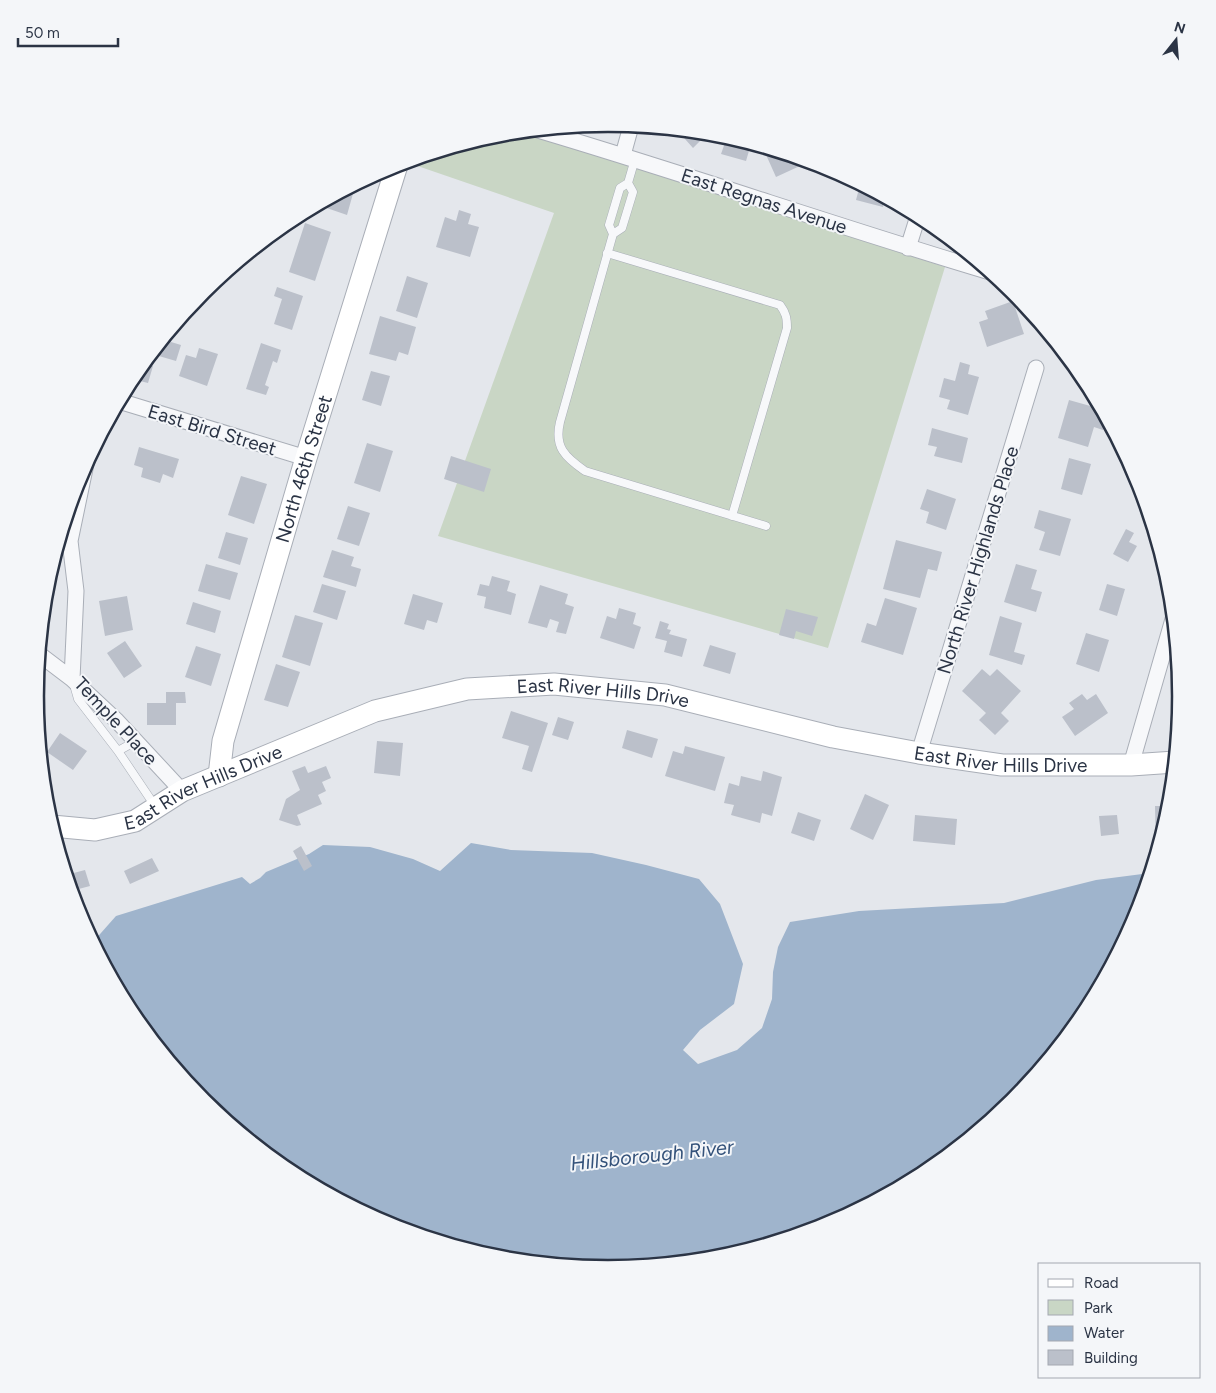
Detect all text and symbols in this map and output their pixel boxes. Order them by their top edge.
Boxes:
scale bar [18,15,118,47]
north arrow [1151,15,1201,65]
text: N [1172,18,1187,38]
text: 50 m [25,24,60,42]
street label: East Regnas Avenue [678,163,850,239]
street label: North 46th Street [270,392,336,545]
street label: East Bird Street [145,400,279,460]
street label: North River Highlands Place [932,443,1024,677]
street label: Temple Place [69,672,163,770]
street label: East River Hills Drive [516,673,692,712]
street label: East River Hills Drive [122,739,285,835]
street label: East River Hills Drive [913,741,1087,777]
water label: Hillsborough River [569,1134,736,1175]
legend [1038,1263,1201,1378]
text: Road [1084,1274,1119,1292]
text: Park [1084,1299,1113,1317]
text: Water [1084,1324,1124,1342]
text: Building [1084,1349,1138,1367]

